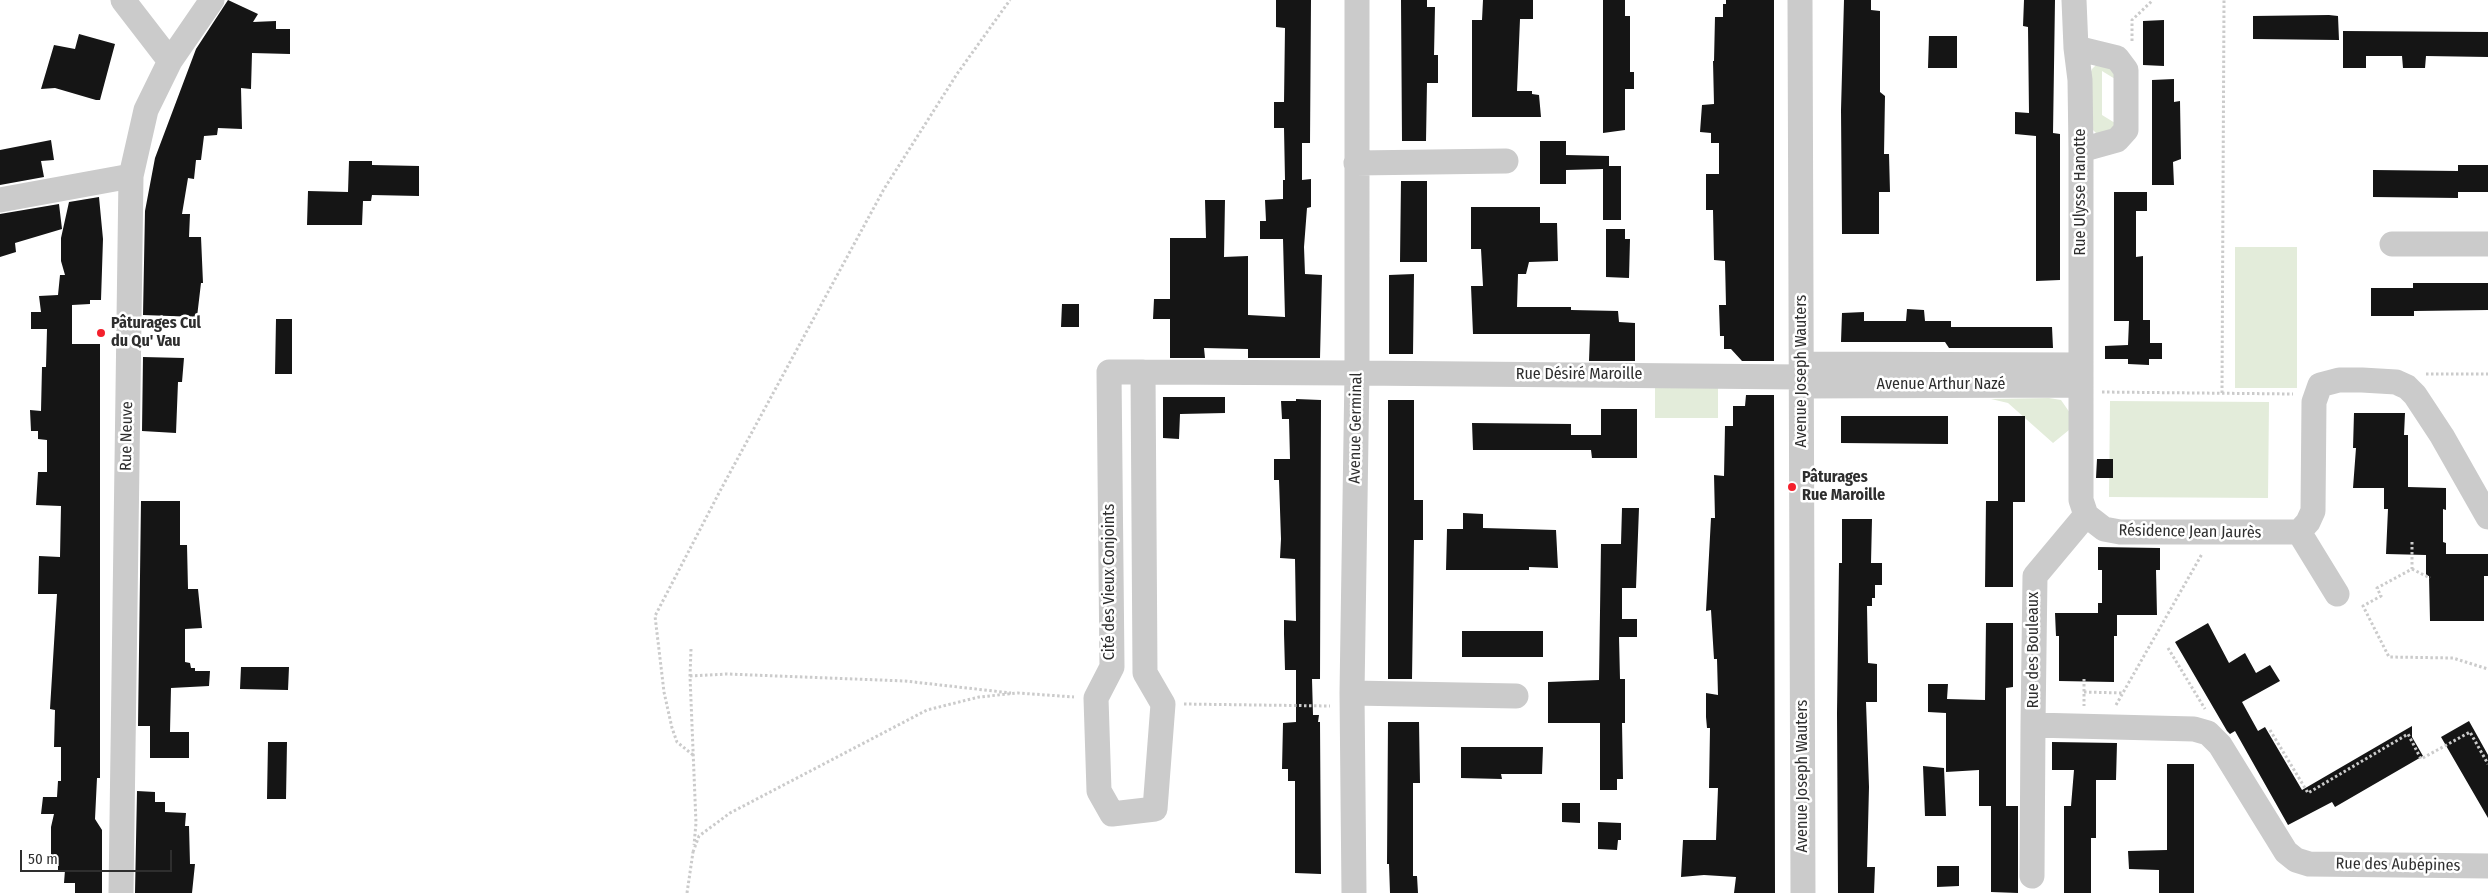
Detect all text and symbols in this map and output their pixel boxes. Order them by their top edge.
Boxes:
street label: Rue Ulysse Hanotte [2071,129,2091,255]
street label: Avenue Joseph Wauters [1792,295,1812,447]
place label: Pâturages Cul du Qu' Vau [111,314,201,352]
marker: Pâturages Cul du Qu' Vau [95,327,107,339]
street label: Rue Désiré Maroille [1516,365,1642,385]
street label: Avenue Germinal [1345,372,1367,484]
street label: Avenue Arthur Nazé [1877,375,2005,395]
street label: Rue Neuve [117,401,137,471]
place label: Pâturages Rue Maroille [1802,468,1885,506]
marker: Pâturages Rue Maroille [1786,481,1798,493]
street label: Cité des Vieux Conjoints [1100,504,1120,660]
street label: Résidence Jean Jaurès [2118,521,2262,543]
street label: Rue des Bouleaux [2024,592,2044,708]
street label: Avenue Joseph Wauters [1793,700,1813,852]
scale bar [22,840,175,872]
text: 50 m [28,850,58,868]
street label: Rue des Aubépines [2335,854,2461,876]

